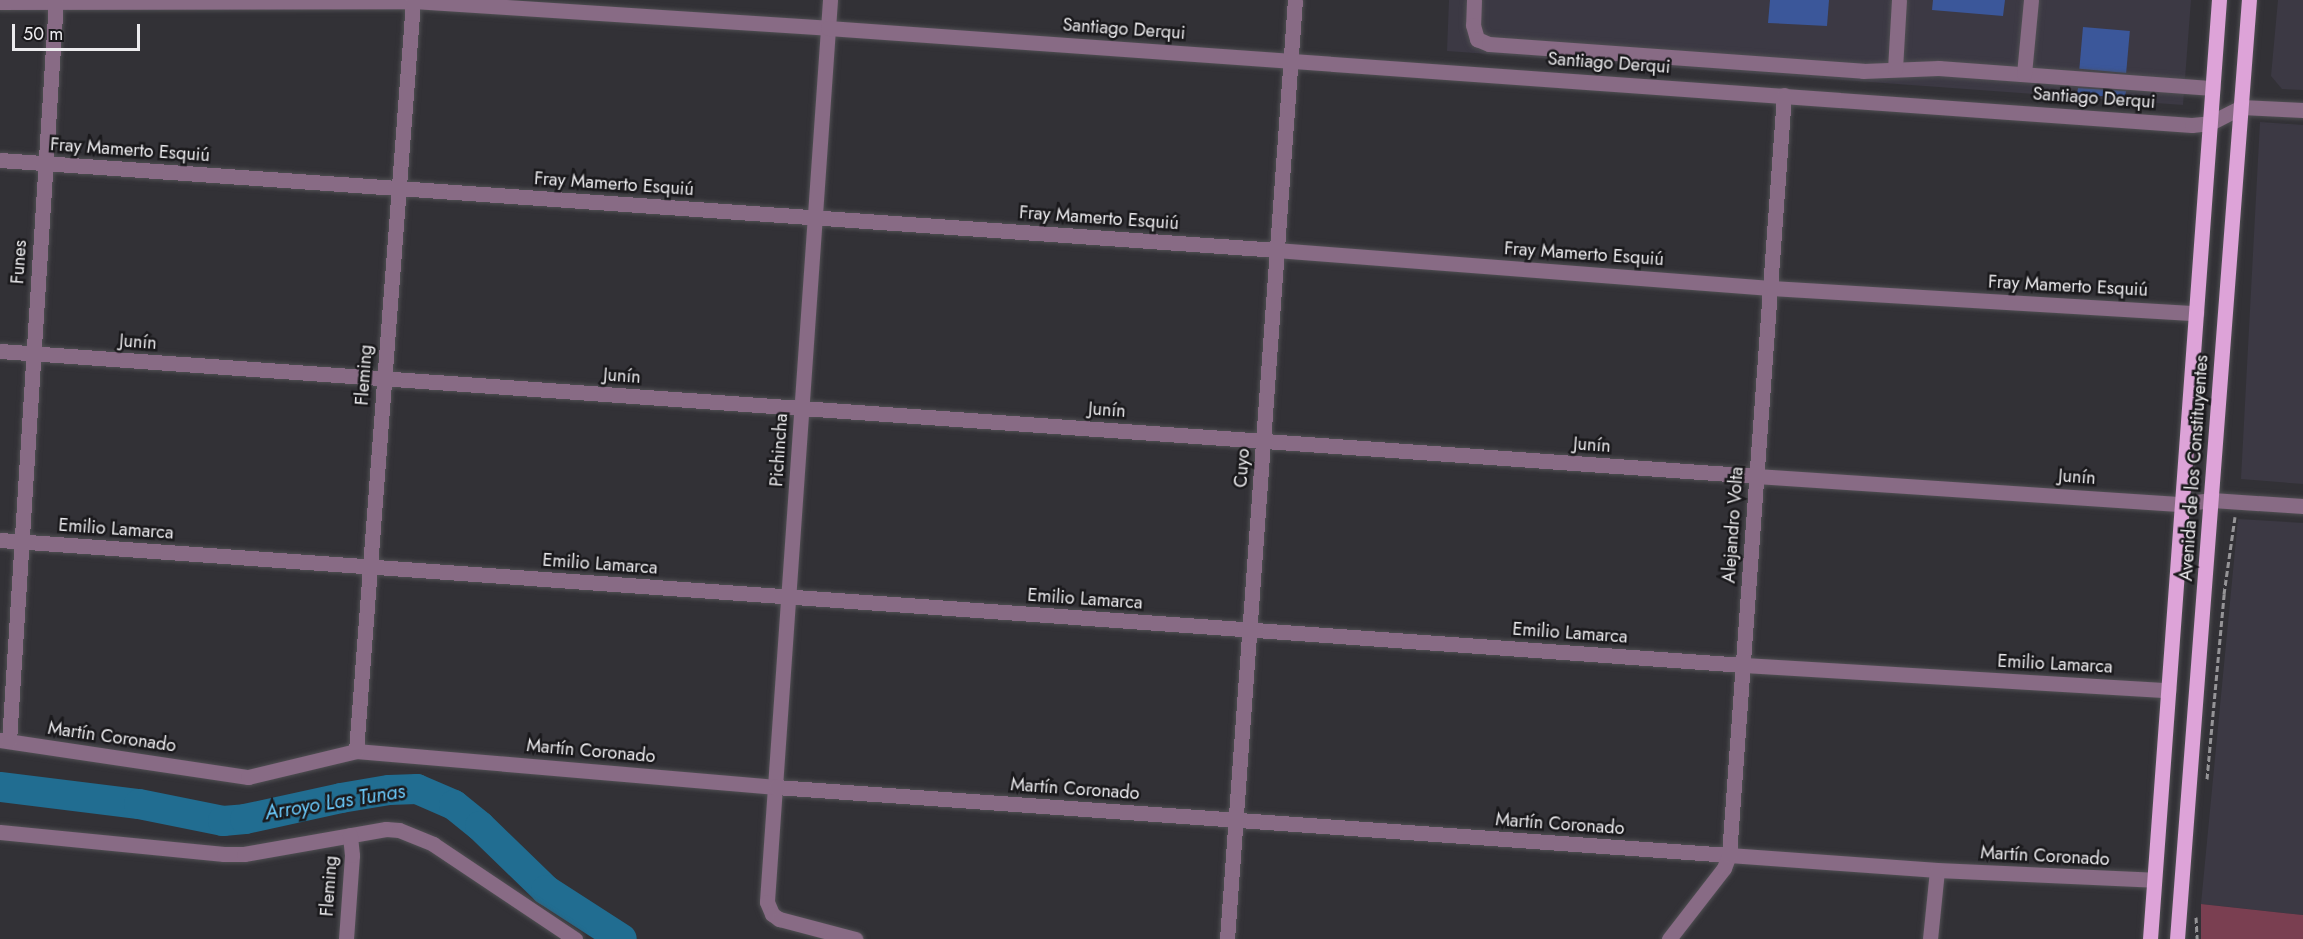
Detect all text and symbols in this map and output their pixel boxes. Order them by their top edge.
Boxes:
scale bar [15,12,142,50]
street label: Santiago Derqui [1062,14,1186,44]
text: 50 m [23,21,63,47]
street label: Santiago Derqui [1547,48,1671,78]
street label: Santiago Derqui [2032,83,2156,113]
street label: Fray Mamerto Esquiú [49,134,211,166]
street label: Fray Mamerto Esquiú [533,168,695,200]
street label: Fray Mamerto Esquiú [1018,202,1180,234]
street label: Fray Mamerto Esquiú [1503,238,1665,270]
street label: Funes [7,239,31,285]
street label: Fray Mamerto Esquiú [1988,271,2148,301]
street label: Junín [119,330,157,354]
street label: Fleming [351,344,377,406]
street label: Avenida de los Constituyentes [2175,354,2213,582]
street label: Junín [603,364,641,388]
street label: Junín [1088,398,1126,422]
street label: Pichincha [766,413,792,487]
street label: Junín [1573,433,1611,457]
street label: Cuyo [1230,448,1254,488]
street label: Junín [2058,465,2096,489]
street label: Alejandro Volta [1718,466,1748,584]
street label: Emilio Lamarca [58,514,174,544]
street label: Emilio Lamarca [542,549,658,579]
street label: Emilio Lamarca [1027,584,1143,614]
street label: Emilio Lamarca [1512,618,1628,648]
street label: Emilio Lamarca [1997,650,2113,678]
street label: Martín Coronado [46,717,178,757]
street label: Martín Coronado [526,735,656,767]
street label: Martín Coronado [1010,774,1140,804]
water label: Arroyo Las Tunas [263,779,407,825]
street label: Martín Coronado [1495,809,1625,839]
street label: Martín Coronado [1980,842,2110,870]
street label: Fleming [316,855,342,917]

